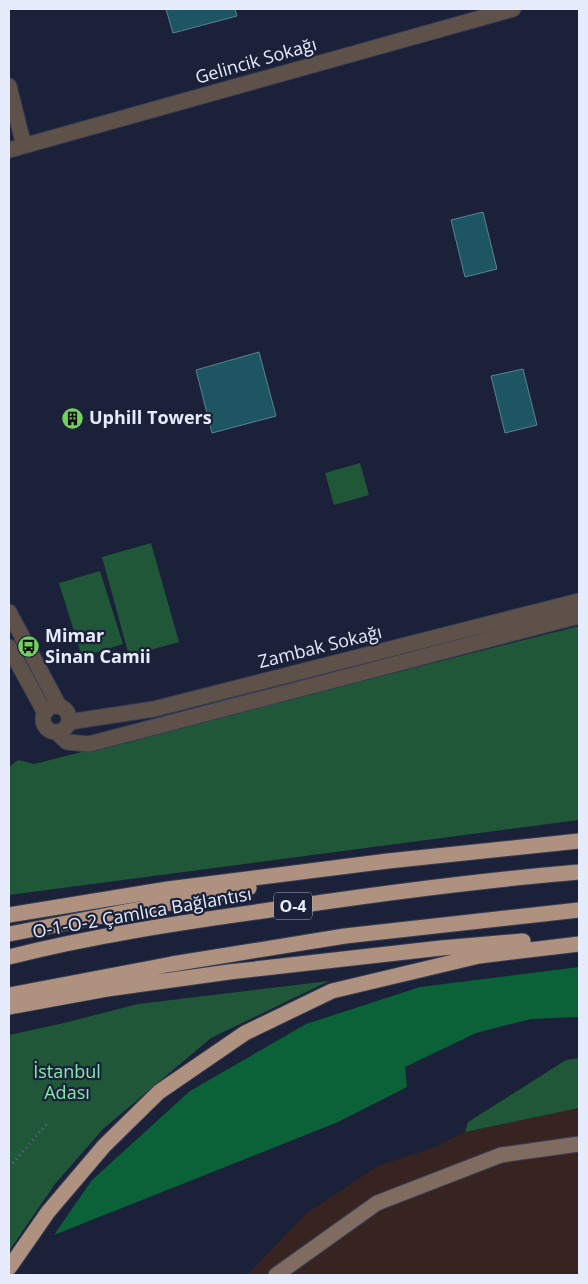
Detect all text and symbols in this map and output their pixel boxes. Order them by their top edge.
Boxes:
street label: Gelincik Sokağı [192,31,319,89]
place label: Uphill Towers [89,405,212,429]
building icon: Uphill Towers [61,406,85,430]
street label: Zambak Sokağı [255,619,384,673]
place label: Mimar Sinan Camii [45,623,151,668]
bus stop icon: Mimar Sinan Camii [17,634,41,658]
street label: O-1-O-2 Çamlıca Bağlantısı [30,881,253,943]
road number: O-4 [274,892,312,919]
park label: İstanbul Adası [33,1059,101,1104]

